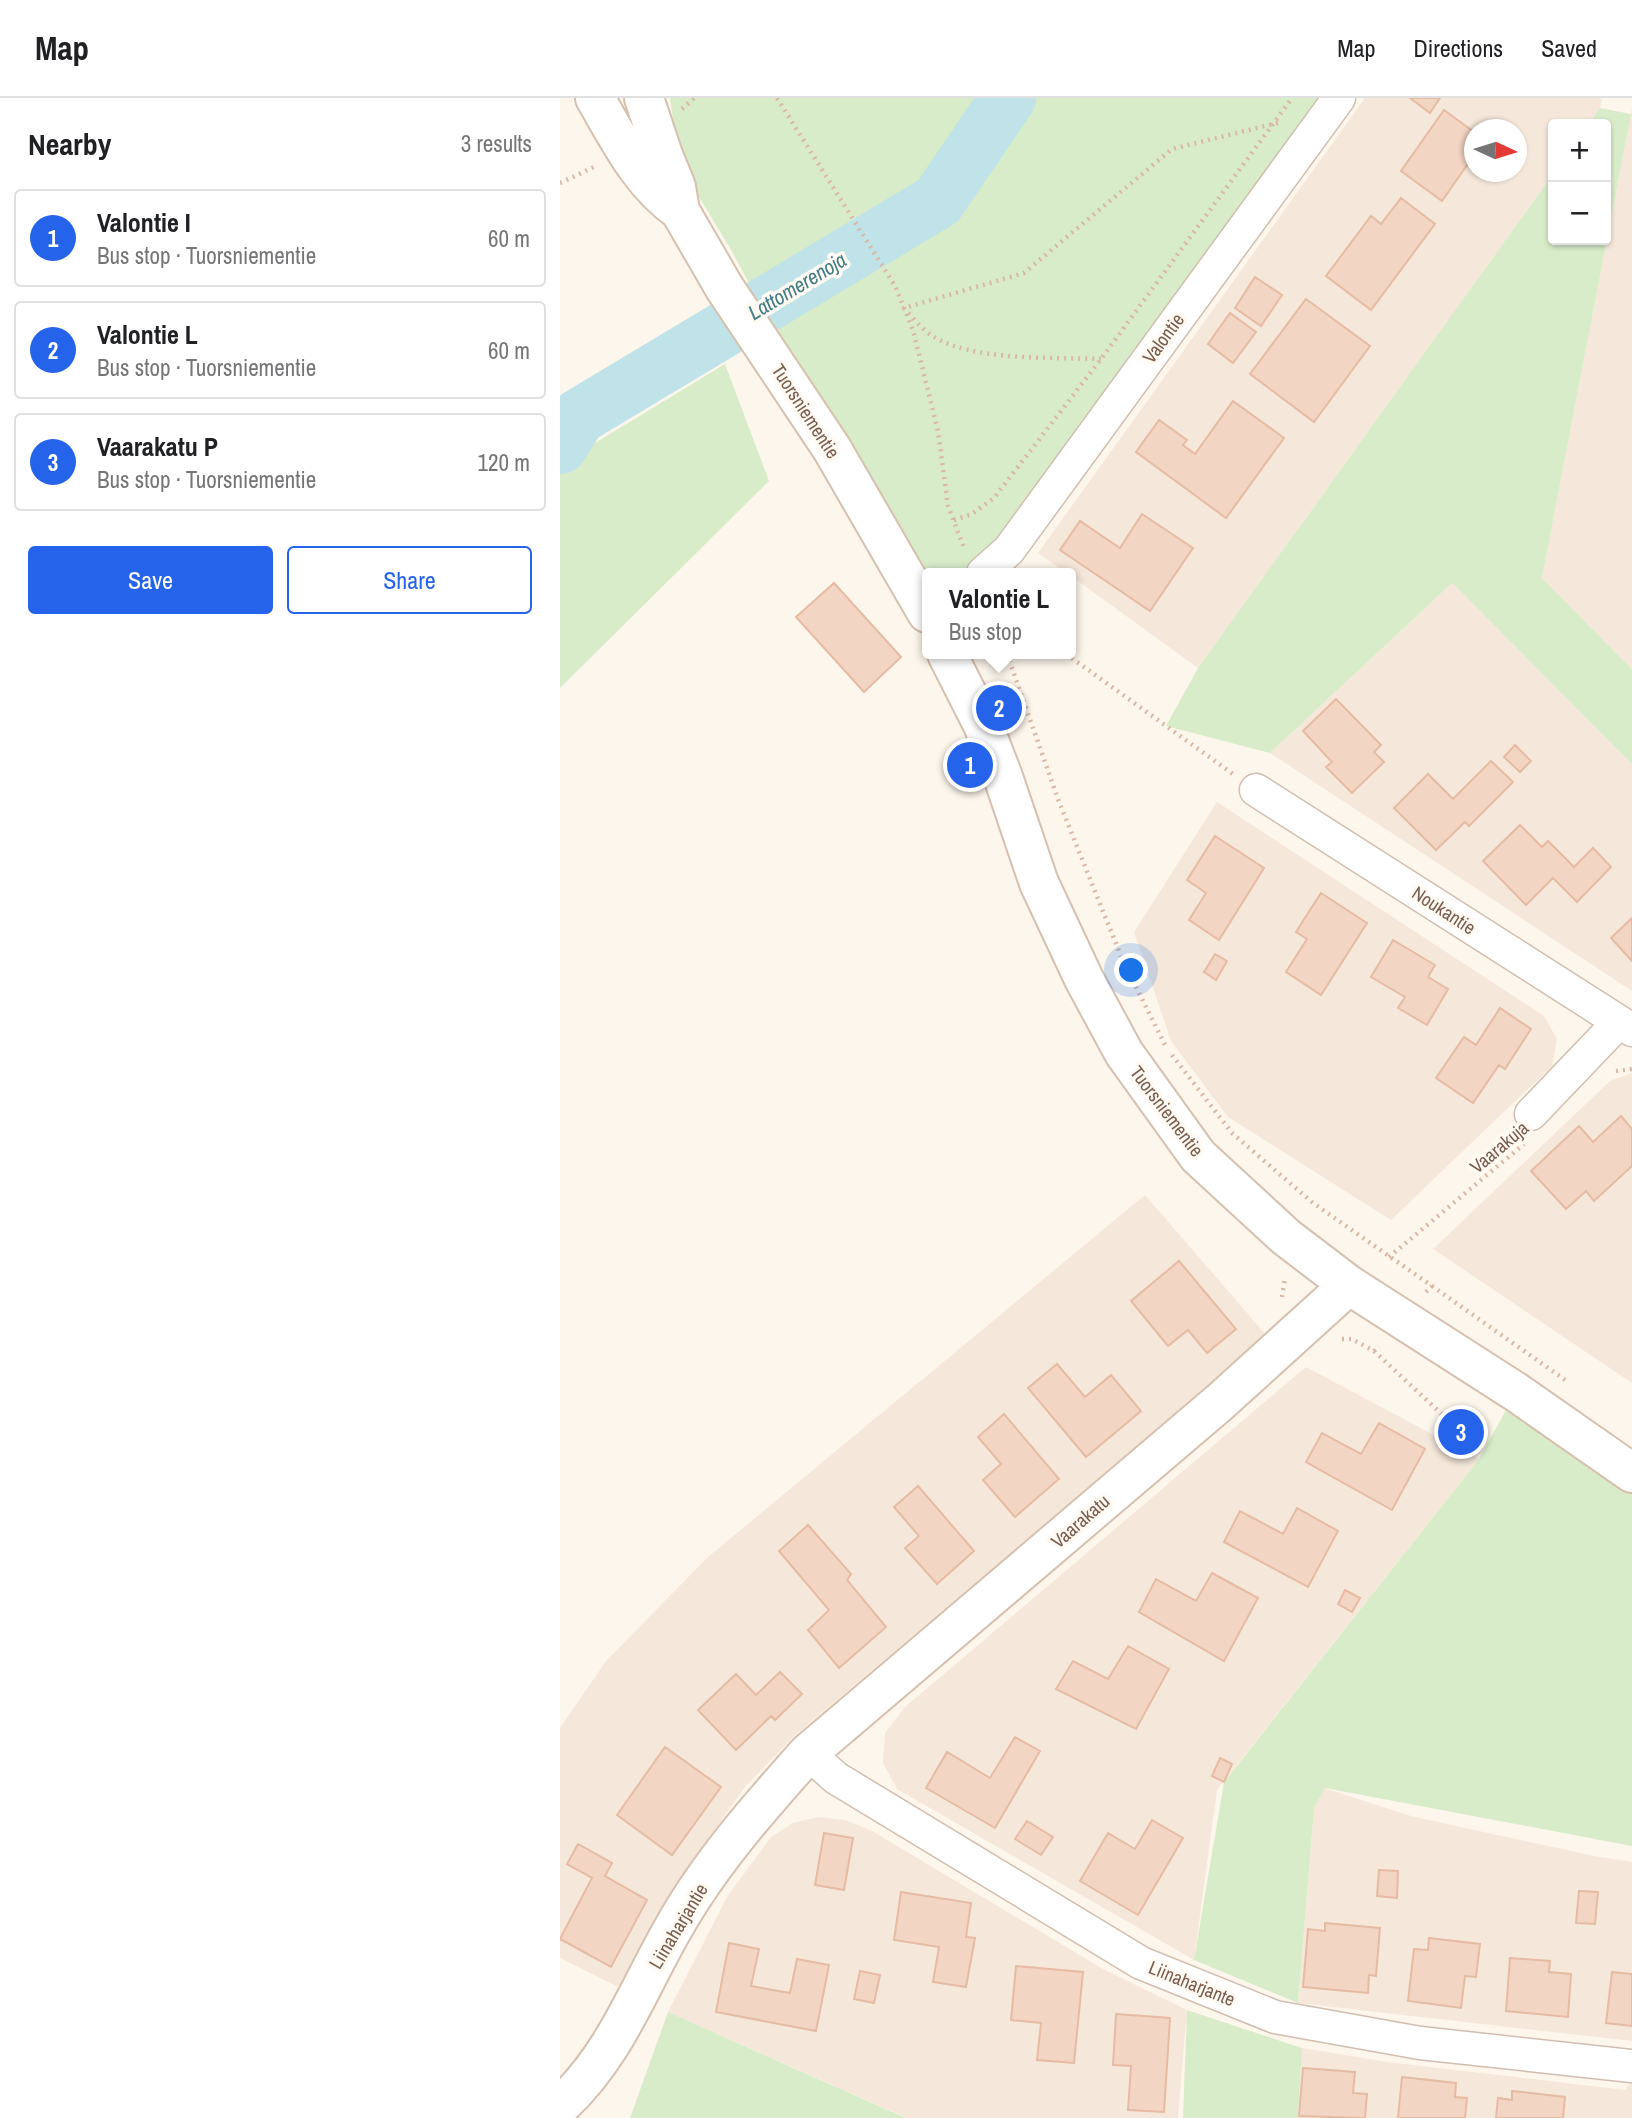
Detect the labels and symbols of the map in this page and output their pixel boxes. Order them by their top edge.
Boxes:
north arrow [1464,119,1527,182]
water label: Lattomerenoja [742,245,852,327]
street label: Valontie [1136,308,1190,368]
street label: Tuorsniementie [766,359,846,463]
pin: 2 [976,682,1022,734]
pin: 1 [947,739,993,791]
street label: Noukantie [1407,880,1481,940]
your location [1114,953,1148,987]
street label: Tuorsniementie [1124,1060,1210,1162]
street label: Vaarakuja [1464,1115,1534,1179]
pin: 3 [1438,1406,1484,1458]
street label: Vaarakatu [1045,1488,1115,1554]
street label: Liinaharjantie [642,1878,714,1974]
street label: Liinaharjante [1145,1954,1239,2012]

